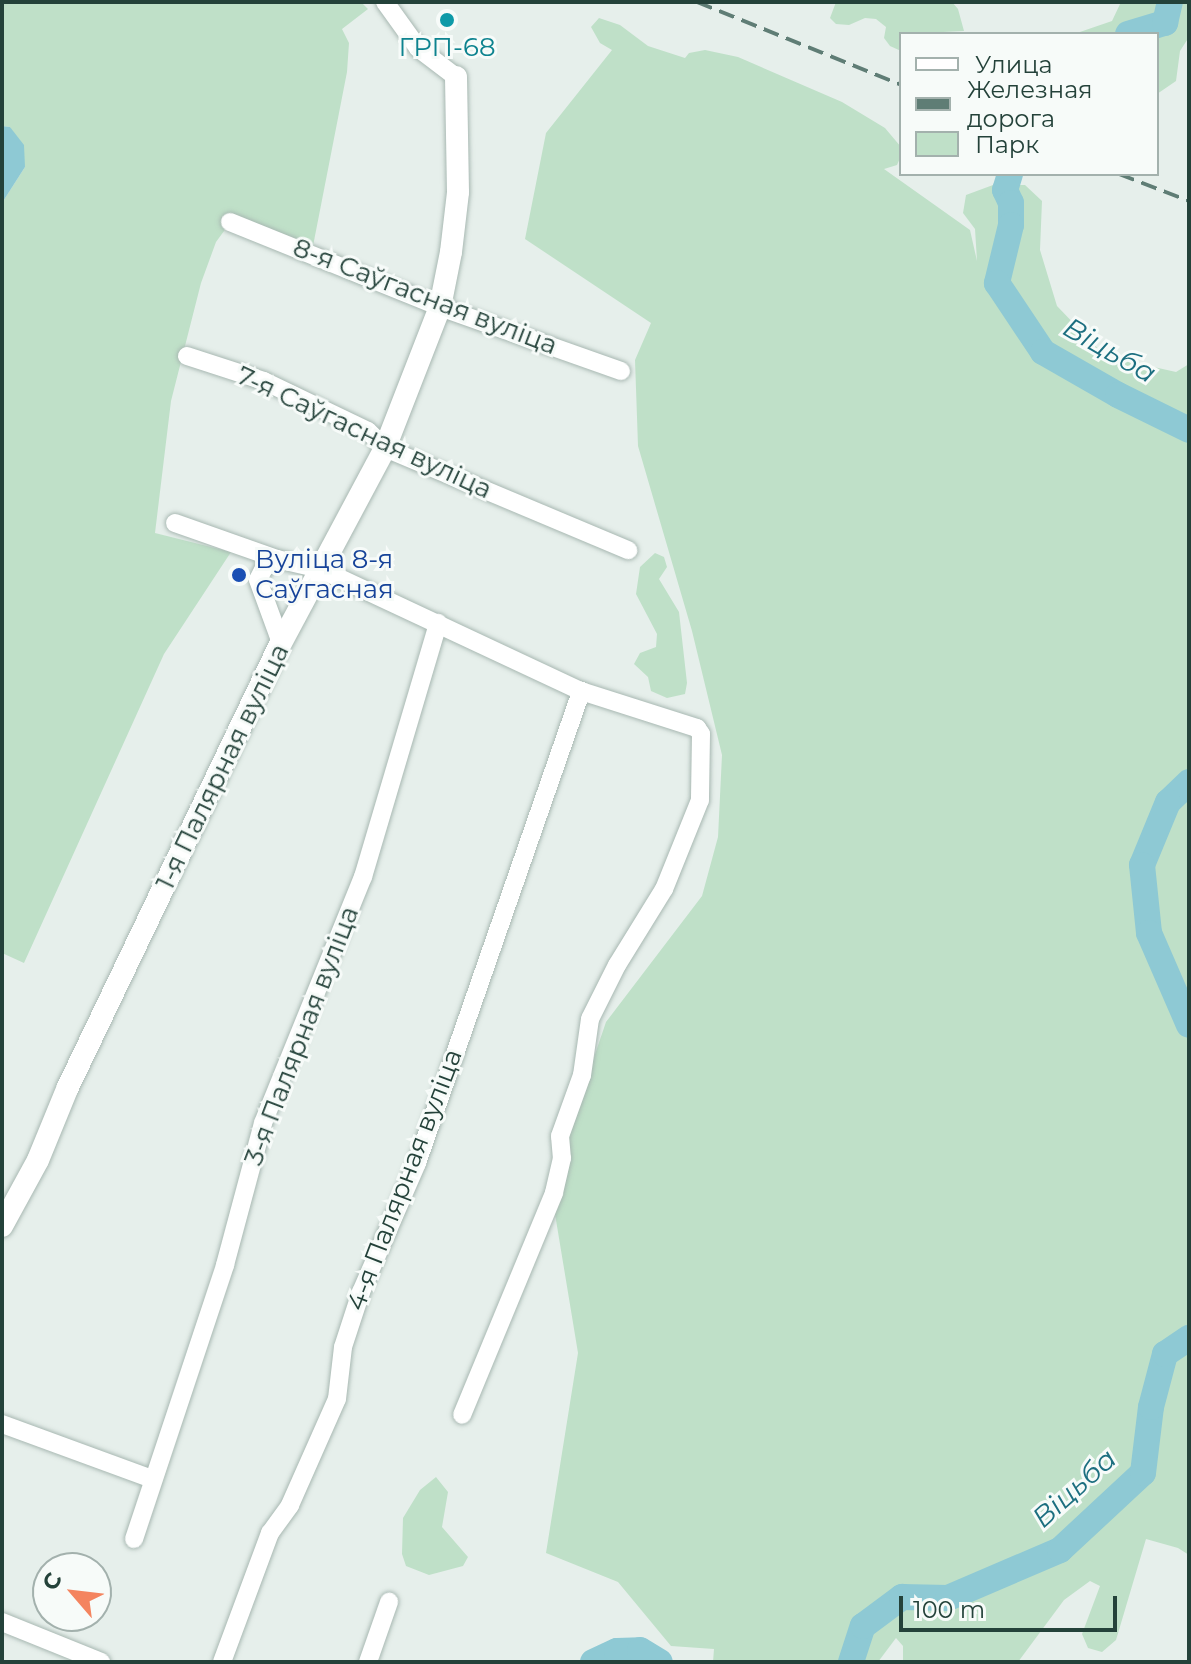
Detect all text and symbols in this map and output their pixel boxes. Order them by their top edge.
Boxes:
marker: ГРП-68 [438,11,456,29]
place label: ГРП-68 [398,32,496,64]
legend [899,32,1159,176]
text: Улица [975,50,1053,79]
text: Железная дорога [967,75,1093,133]
text: Парк [975,130,1039,159]
street label: 8-я Саўгасная вуліца [289,232,561,362]
water label: Віцьба [1058,310,1162,390]
street label: 7-я Саўгасная вуліца [232,360,496,506]
place label: Вуліца 8-я Саўгасная [255,544,394,606]
marker: Вуліца 8-я Саўгасная [230,566,248,584]
street label: 1-я Палярная вуліца [150,639,296,895]
street label: 3-я Палярная вуліца [238,902,366,1170]
street label: 4-я Палярная вуліца [341,1045,469,1315]
water label: Віцьба [1025,1442,1123,1534]
north arrow [32,1552,112,1632]
text: С [36,1568,68,1595]
scale bar [903,1580,1121,1630]
text: 100 m [913,1595,985,1624]

